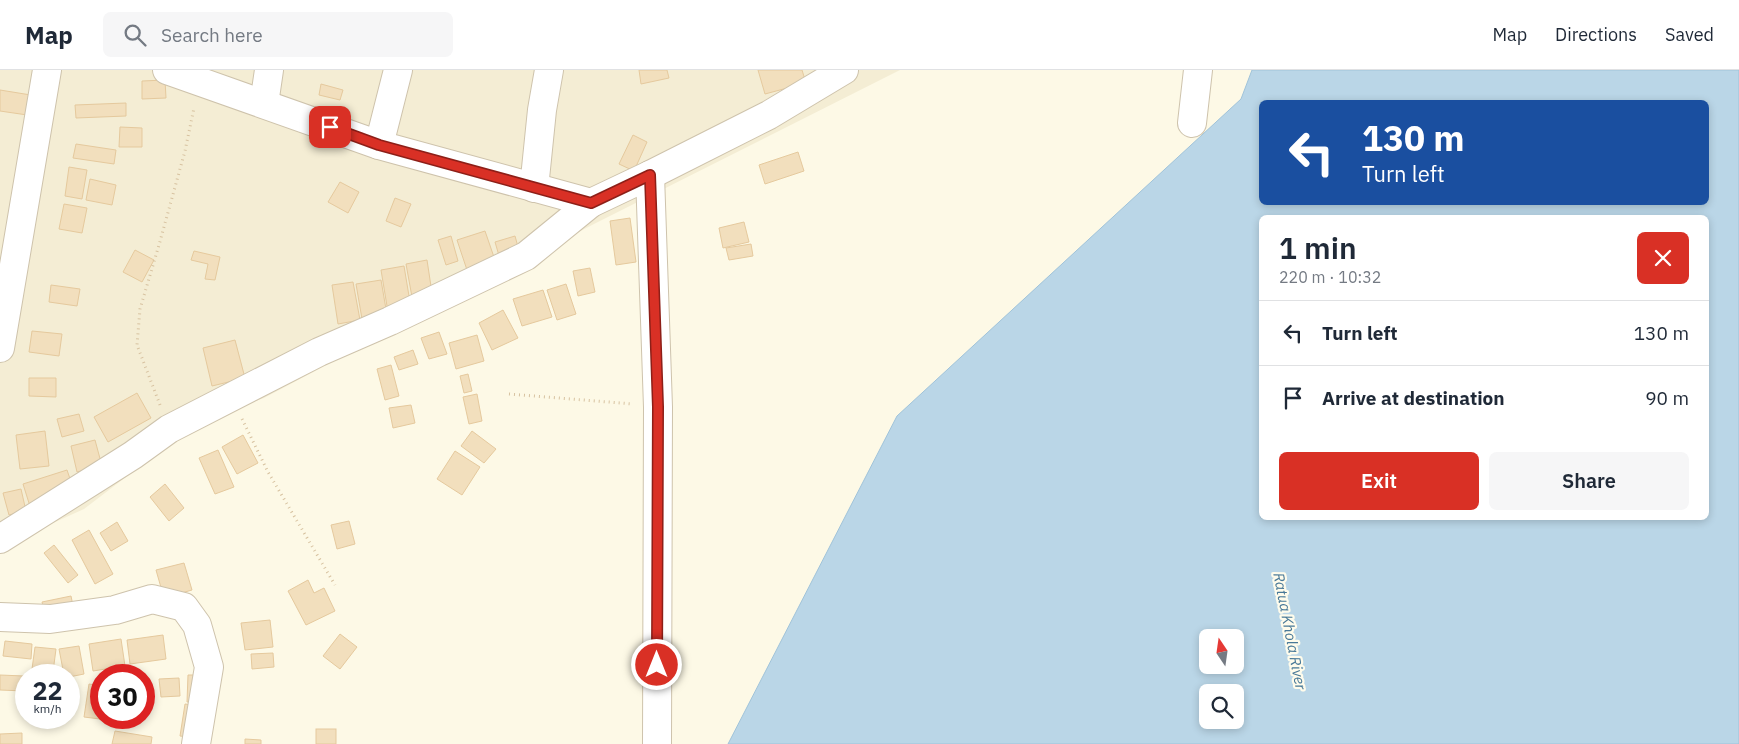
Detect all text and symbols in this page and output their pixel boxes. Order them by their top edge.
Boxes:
search box [103,12,453,57]
text: Map [25,19,73,51]
icon: search [121,21,149,49]
text: Search here [161,23,263,47]
text: Map [1492,23,1527,46]
text: Directions [1555,23,1637,46]
text: Saved [1665,23,1714,46]
pin [309,106,351,148]
icon: arrive [316,113,344,141]
text: 130 m [1362,115,1465,161]
icon: left [1279,120,1344,185]
text: Turn left [1362,159,1445,188]
text: 1 min [1279,228,1357,267]
button: close [1637,232,1689,284]
text: 220 m · 10:32 [1279,267,1381,287]
icon: left [1279,319,1307,347]
text: Turn left [1322,321,1398,345]
text: 130 m [1634,321,1689,345]
icon: arrive [1279,384,1307,412]
text: Arrive at destination [1322,386,1505,410]
text: 90 m [1645,386,1689,410]
button: Exit [1279,452,1479,510]
button: Share [1489,452,1689,510]
water label: Ratua Khola River [1269,571,1311,692]
north arrow [1199,629,1244,674]
map controls [1199,629,1244,729]
position arrow [630,638,682,690]
speed limit sign: 30 [90,664,155,729]
text: 22 [32,674,63,707]
button: search [1199,684,1244,729]
text: km/h [33,701,62,716]

